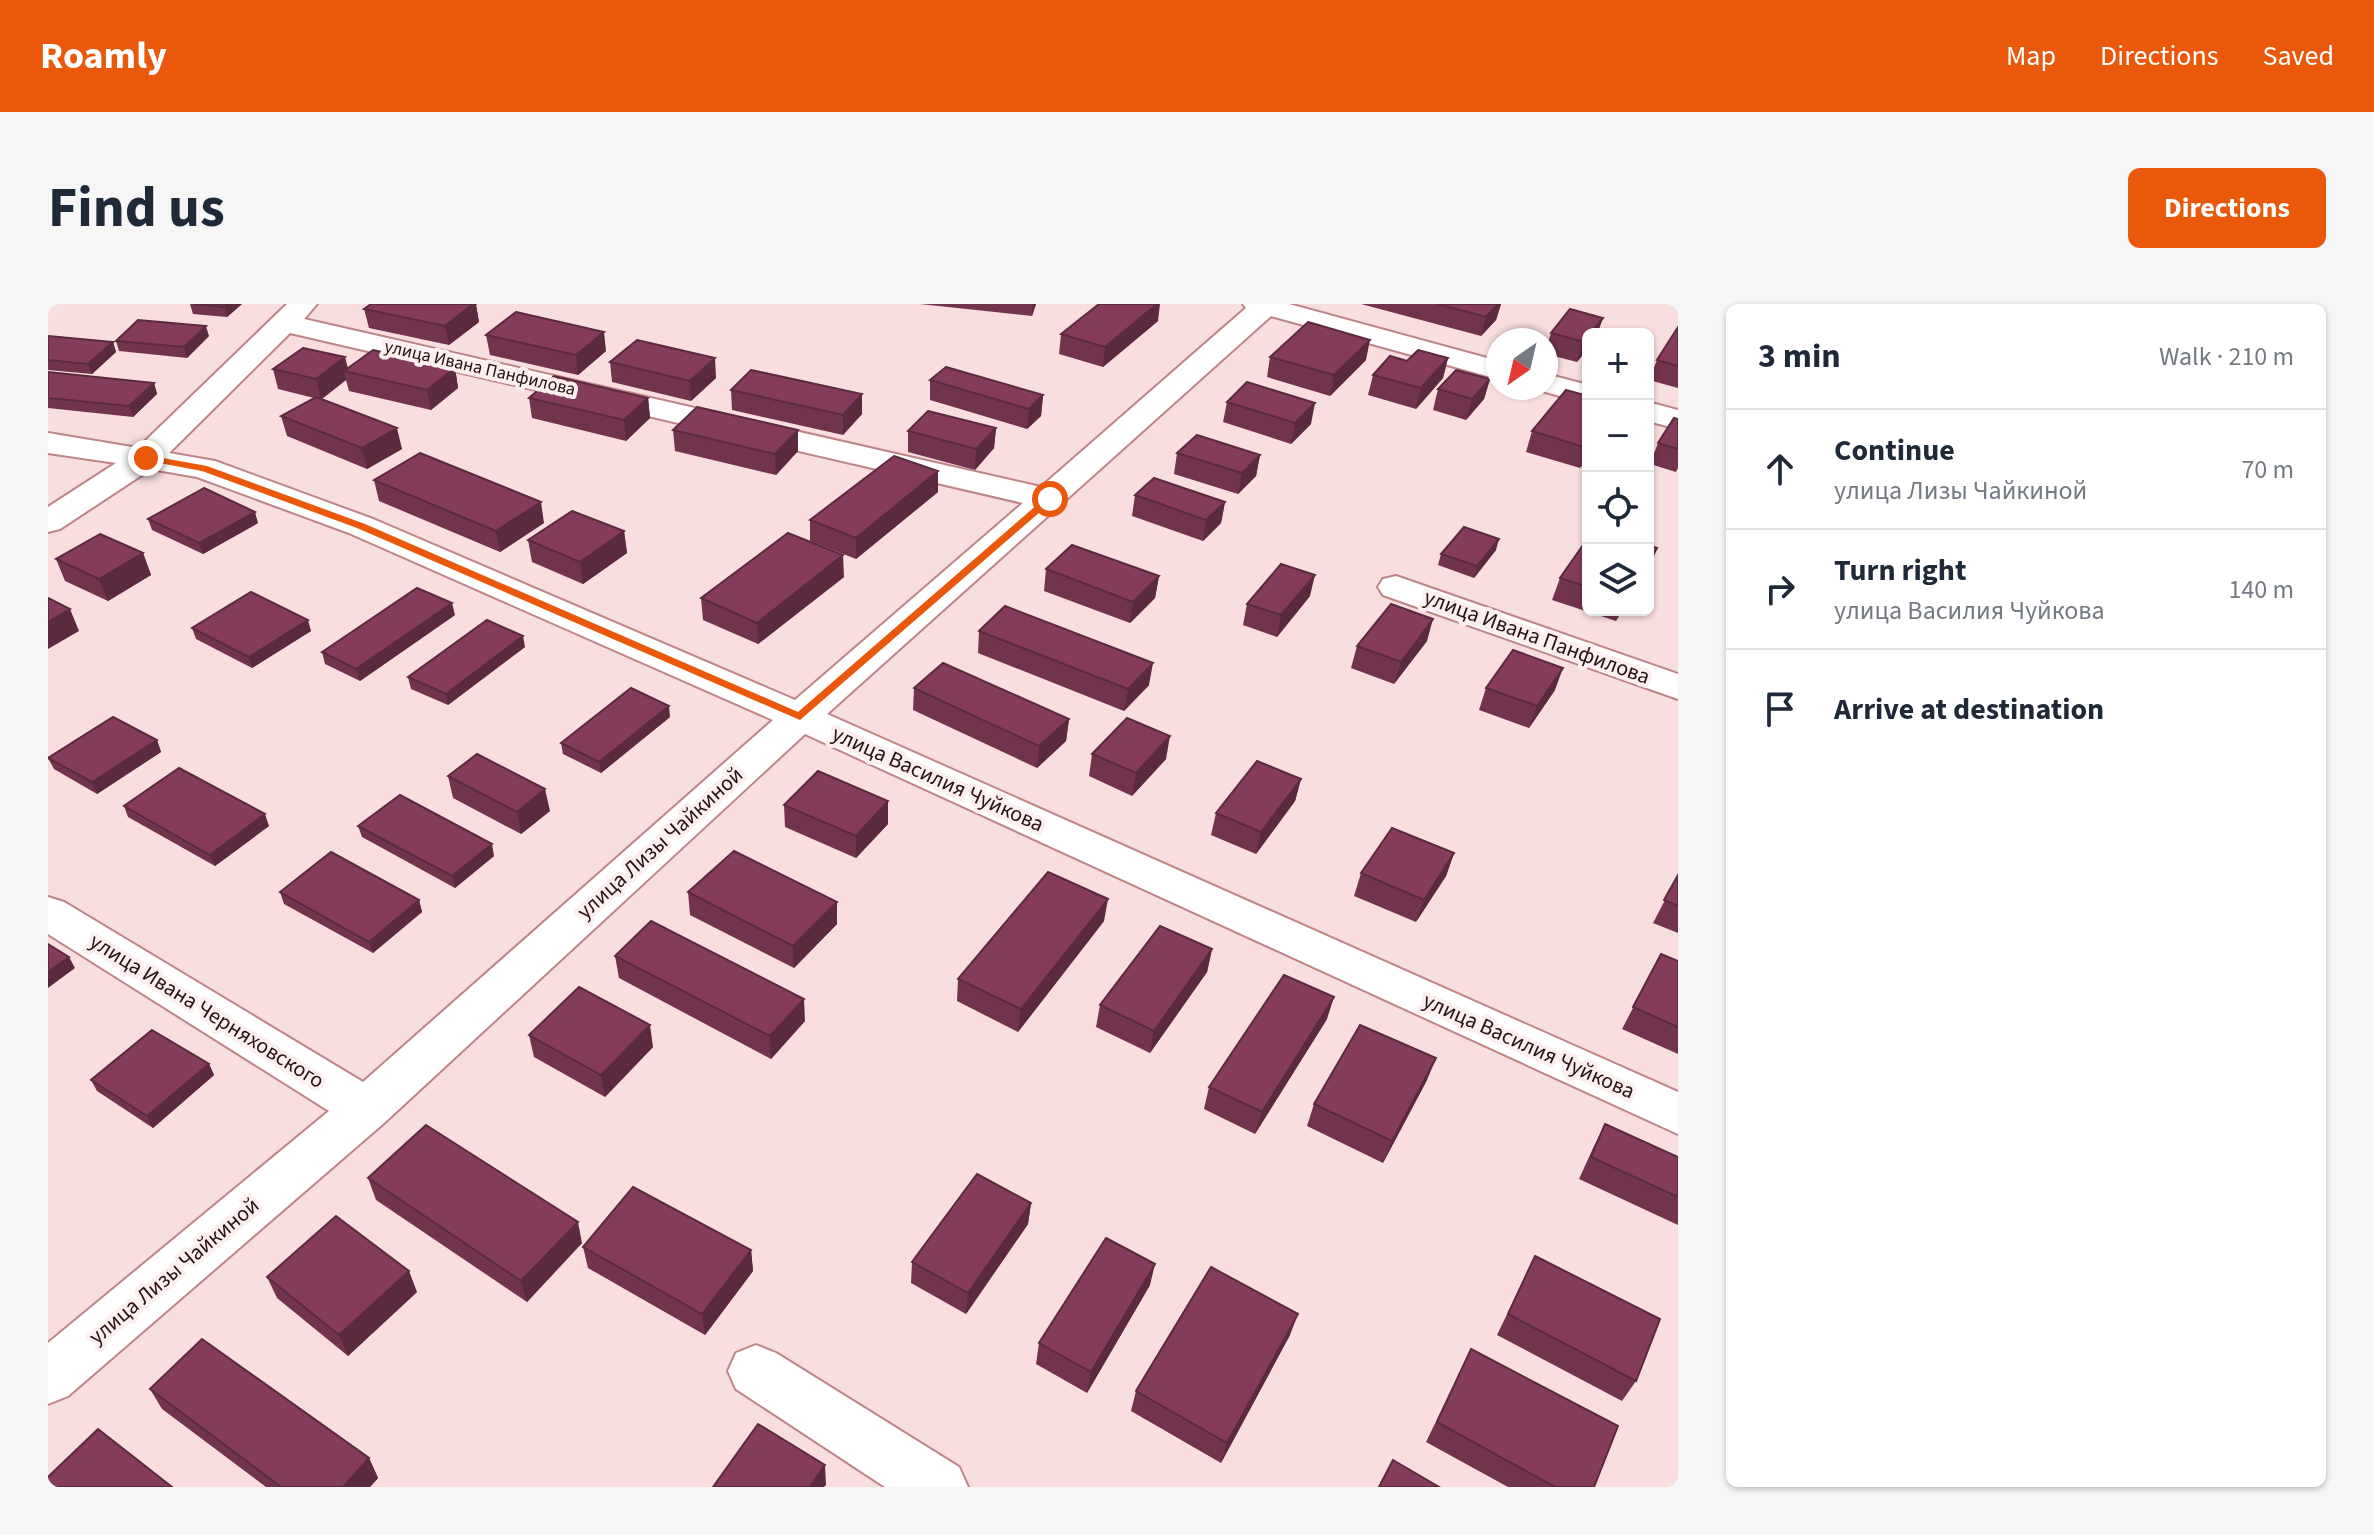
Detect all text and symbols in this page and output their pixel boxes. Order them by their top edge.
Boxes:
text: Roamly [40,29,167,83]
text: Map [2006,36,2056,76]
text: Directions [2100,36,2219,76]
text: Saved [2263,36,2334,76]
button: Directions [2128,168,2326,248]
text: Find us [48,169,225,248]
north arrow [1486,328,1558,400]
map controls [1582,328,1654,616]
button: + [1582,328,1654,400]
text: 3 min [1758,332,1841,381]
street label: улица Ивана Панфилова [382,334,578,402]
text: Walk · 210 m [2159,338,2294,375]
button: − [1582,400,1654,472]
text: Continue [1834,429,1955,472]
route end [128,440,164,476]
icon: ahead [1758,447,1802,491]
text: 70 m [2241,451,2294,488]
button: locate [1582,472,1654,544]
text: улица Лизы Чайкиной [1834,472,2087,509]
route start [1032,481,1068,517]
button: layers [1582,544,1654,616]
text: Turn right [1834,549,1966,592]
icon: right [1758,567,1802,611]
text: 140 m [2228,571,2294,608]
street label: улица Ивана Панфилова [1419,581,1655,693]
text: улица Василия Чуйкова [1834,592,2105,629]
icon: arrive [1758,687,1802,731]
text: Arrive at destination [1834,688,2104,731]
street label: улица Василия Чуйкова [827,718,1049,840]
street label: улица Лизы Чайкиной [570,759,750,927]
street label: улица Ивана Черняховского [83,925,331,1097]
street label: улица Василия Чуйкова [1418,985,1640,1107]
street label: улица Лизы Чайкиной [82,1190,266,1352]

